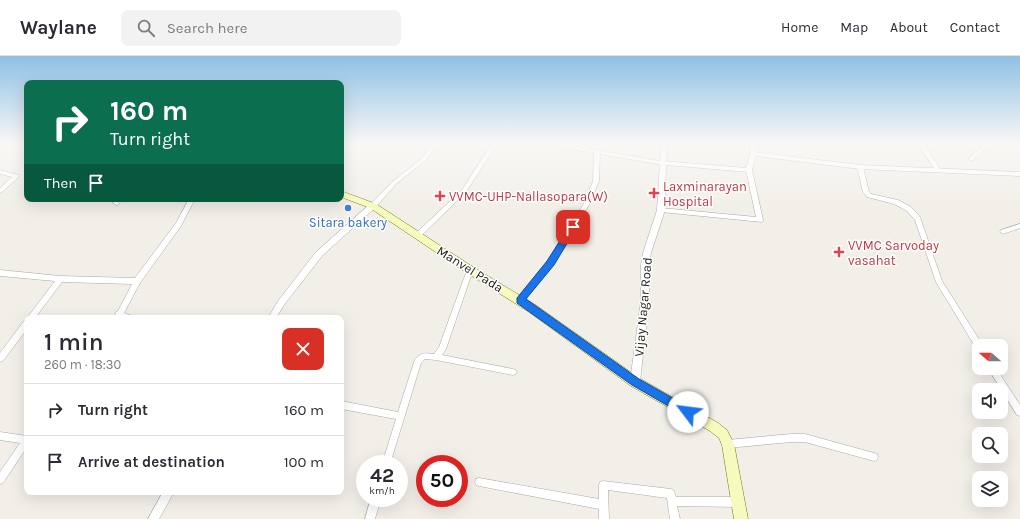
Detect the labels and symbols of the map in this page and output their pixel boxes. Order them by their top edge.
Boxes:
place label: Laxminarayan Hospital [663,179,747,209]
marker: Laxminarayan Hospital [648,187,660,199]
place label: VVMC-UHP-Nallasopara(W) [449,189,608,204]
marker: VVMC-UHP-Nallasopara(W) [434,190,446,202]
marker: Sitara bakery [343,203,353,213]
pin [556,210,590,244]
place label: Sitara bakery [309,215,387,230]
place label: VVMC Sarvoday vasahat [848,238,939,268]
street label: Manvel Pada [434,243,506,295]
marker: VVMC Sarvoday vasahat [833,246,845,258]
street label: Vijay Nagar Road [631,257,655,357]
north arrow [972,339,1008,375]
position arrow [667,391,709,433]
speed limit sign: 50 [416,455,468,507]

